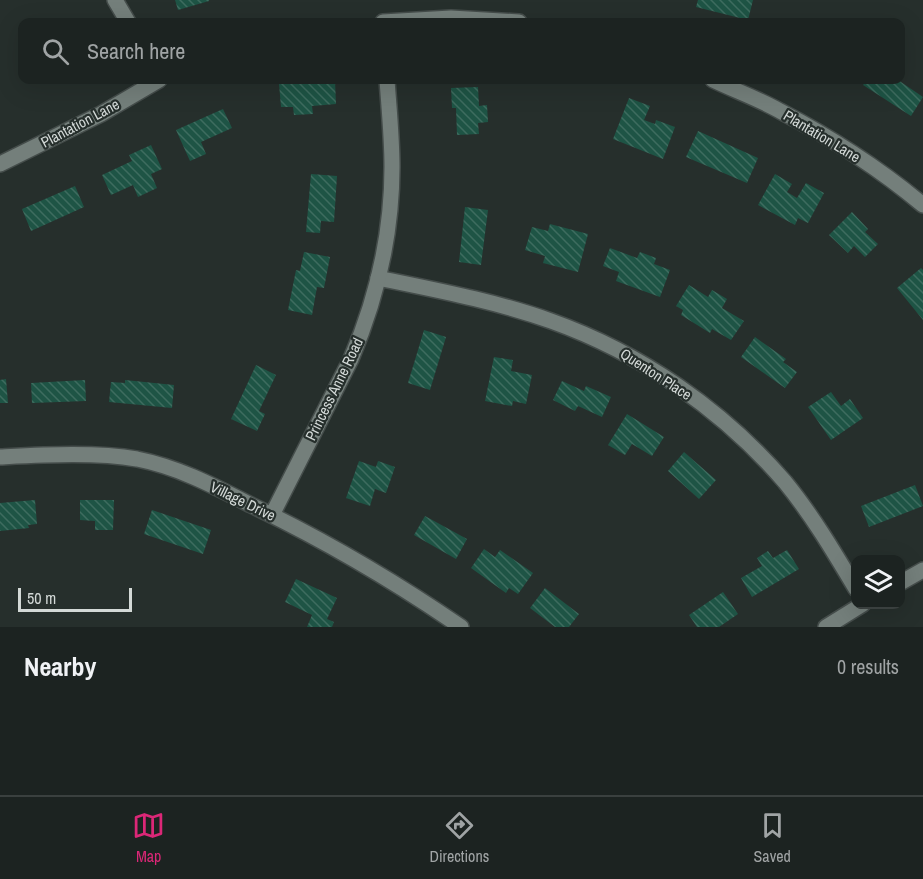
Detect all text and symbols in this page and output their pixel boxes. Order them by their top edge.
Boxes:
search box [18,18,905,84]
icon: search [39,35,72,68]
text: Search here [87,36,185,66]
street label: Plantation Lane [37,93,123,153]
street label: Plantation Lane [780,105,864,167]
street label: Princess Anne Road [300,334,368,444]
street label: Quenton Place [616,343,696,405]
street label: Village Drive [207,476,279,526]
map controls [851,555,905,609]
button: layers [851,555,905,609]
scale bar [18,585,132,612]
text: 50 m [27,587,56,609]
text: Nearby [24,649,96,684]
text: 0 results [837,653,899,680]
tab: Map [132,809,165,867]
tab: Directions [429,809,489,867]
tab: Saved [754,809,791,867]

